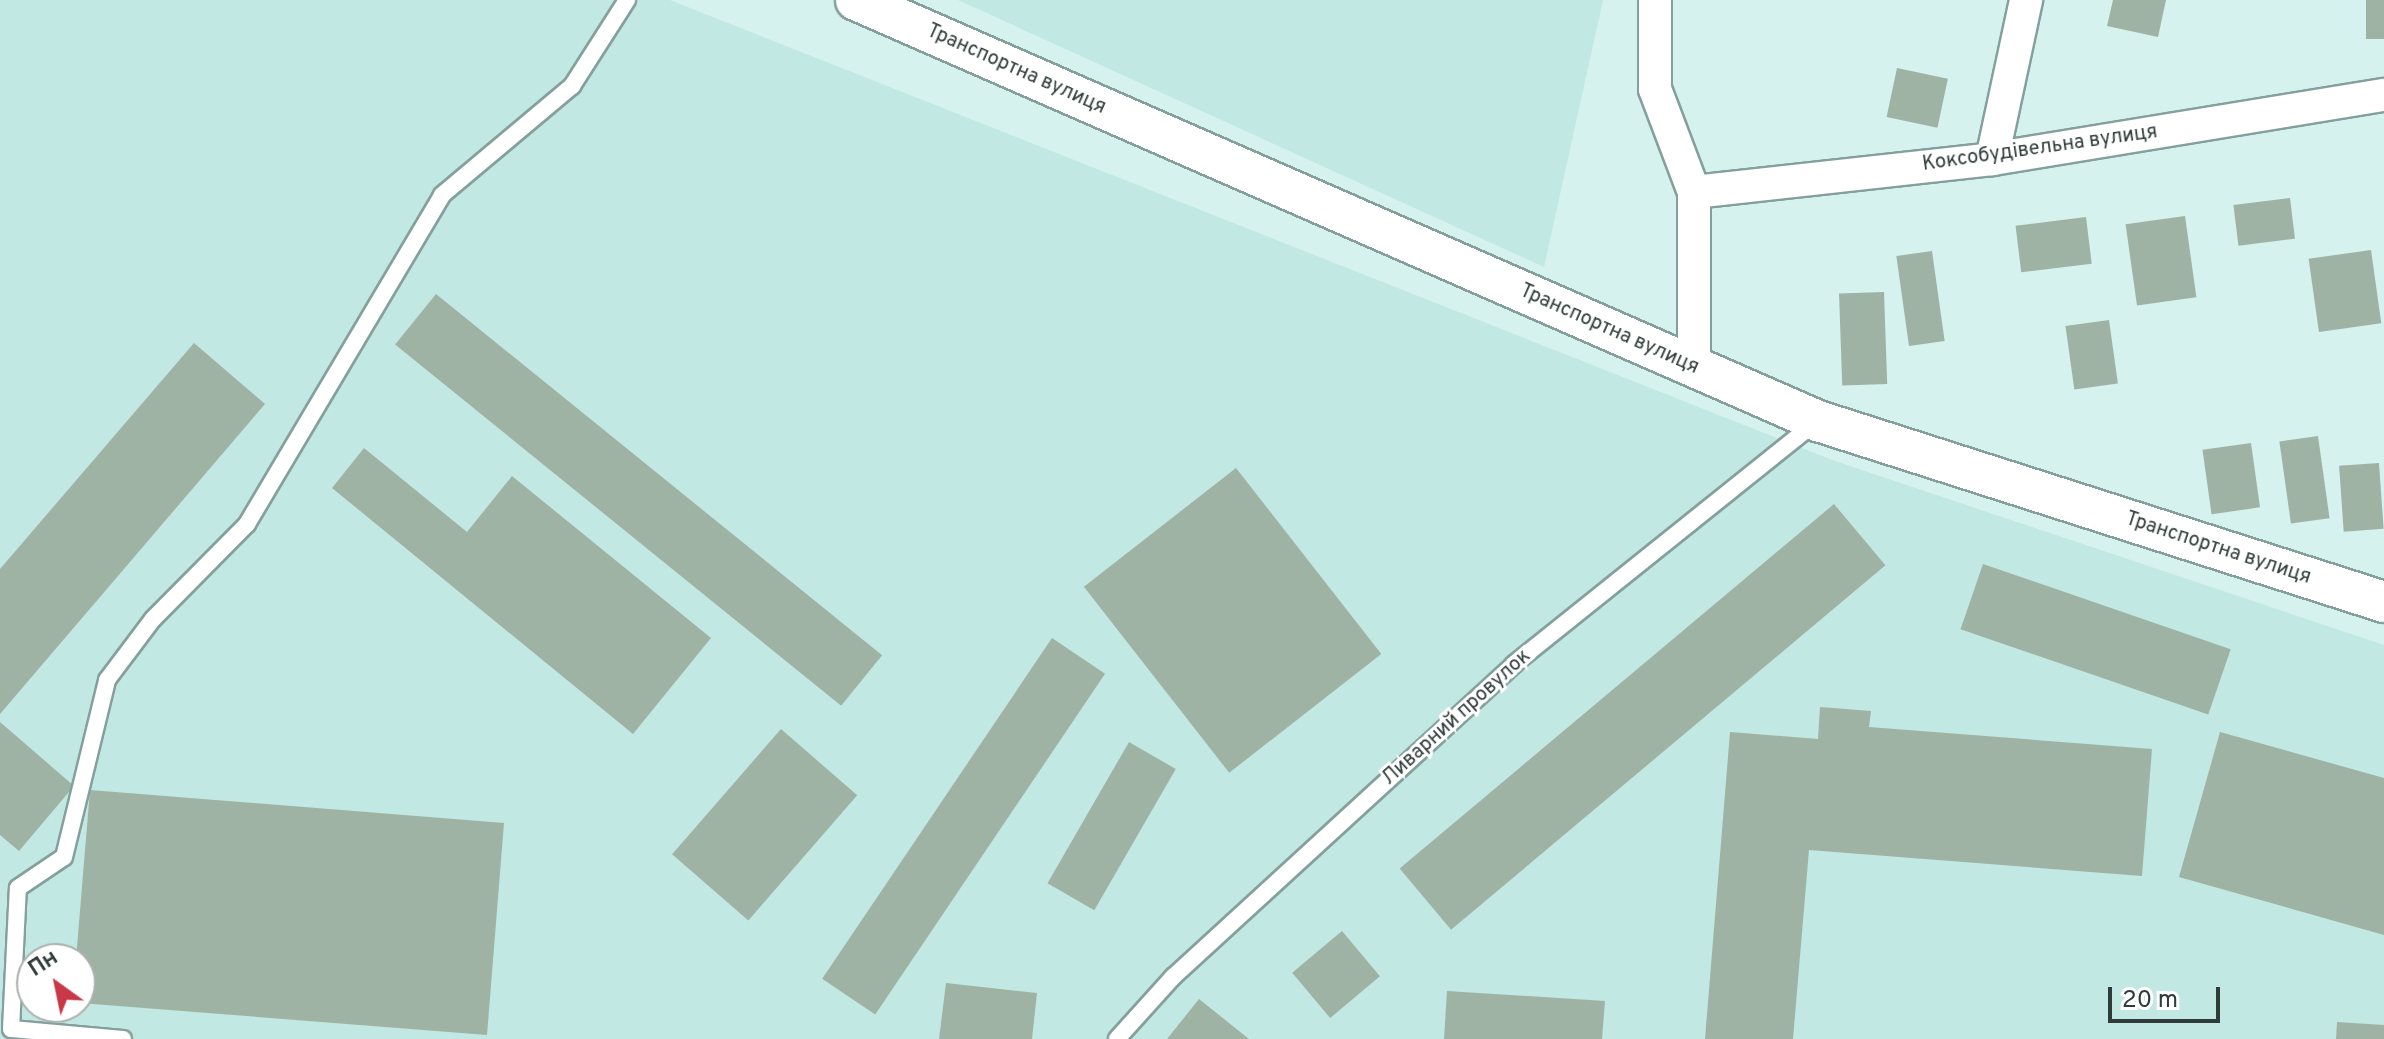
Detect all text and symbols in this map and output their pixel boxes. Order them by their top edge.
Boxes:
street label: Транспортна вулиця [923,20,1109,120]
street label: Коксобудівельна вулиця [1921,121,2159,177]
street label: Транспортна вулиця [1516,280,1702,380]
street label: Транспортна вулиця [2122,508,2314,590]
street label: Ливарний провулок [1378,645,1536,791]
north arrow [16,943,96,1023]
text: Пн [24,945,64,984]
scale bar [2112,971,2224,1021]
text: 20 m [2122,986,2178,1016]

